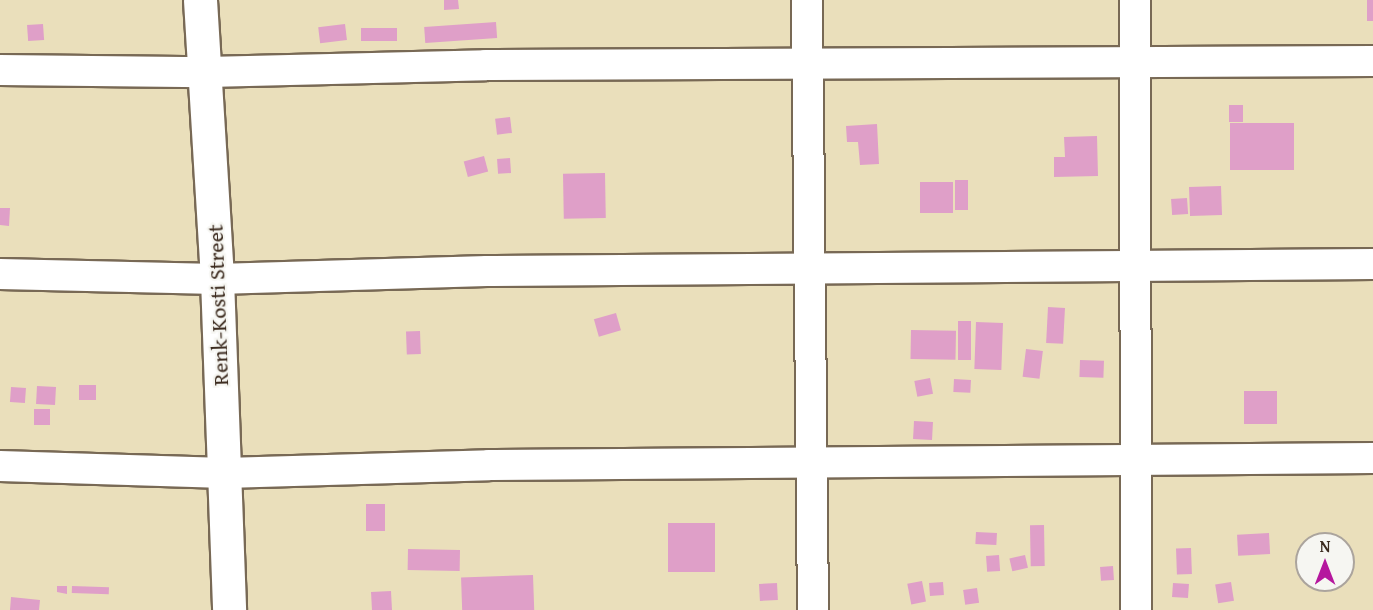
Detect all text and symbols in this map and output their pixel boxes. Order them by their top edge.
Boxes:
street label: Renk-Kosti Street [202,224,234,386]
north arrow [1295,532,1355,592]
text: N [1320,534,1330,558]

